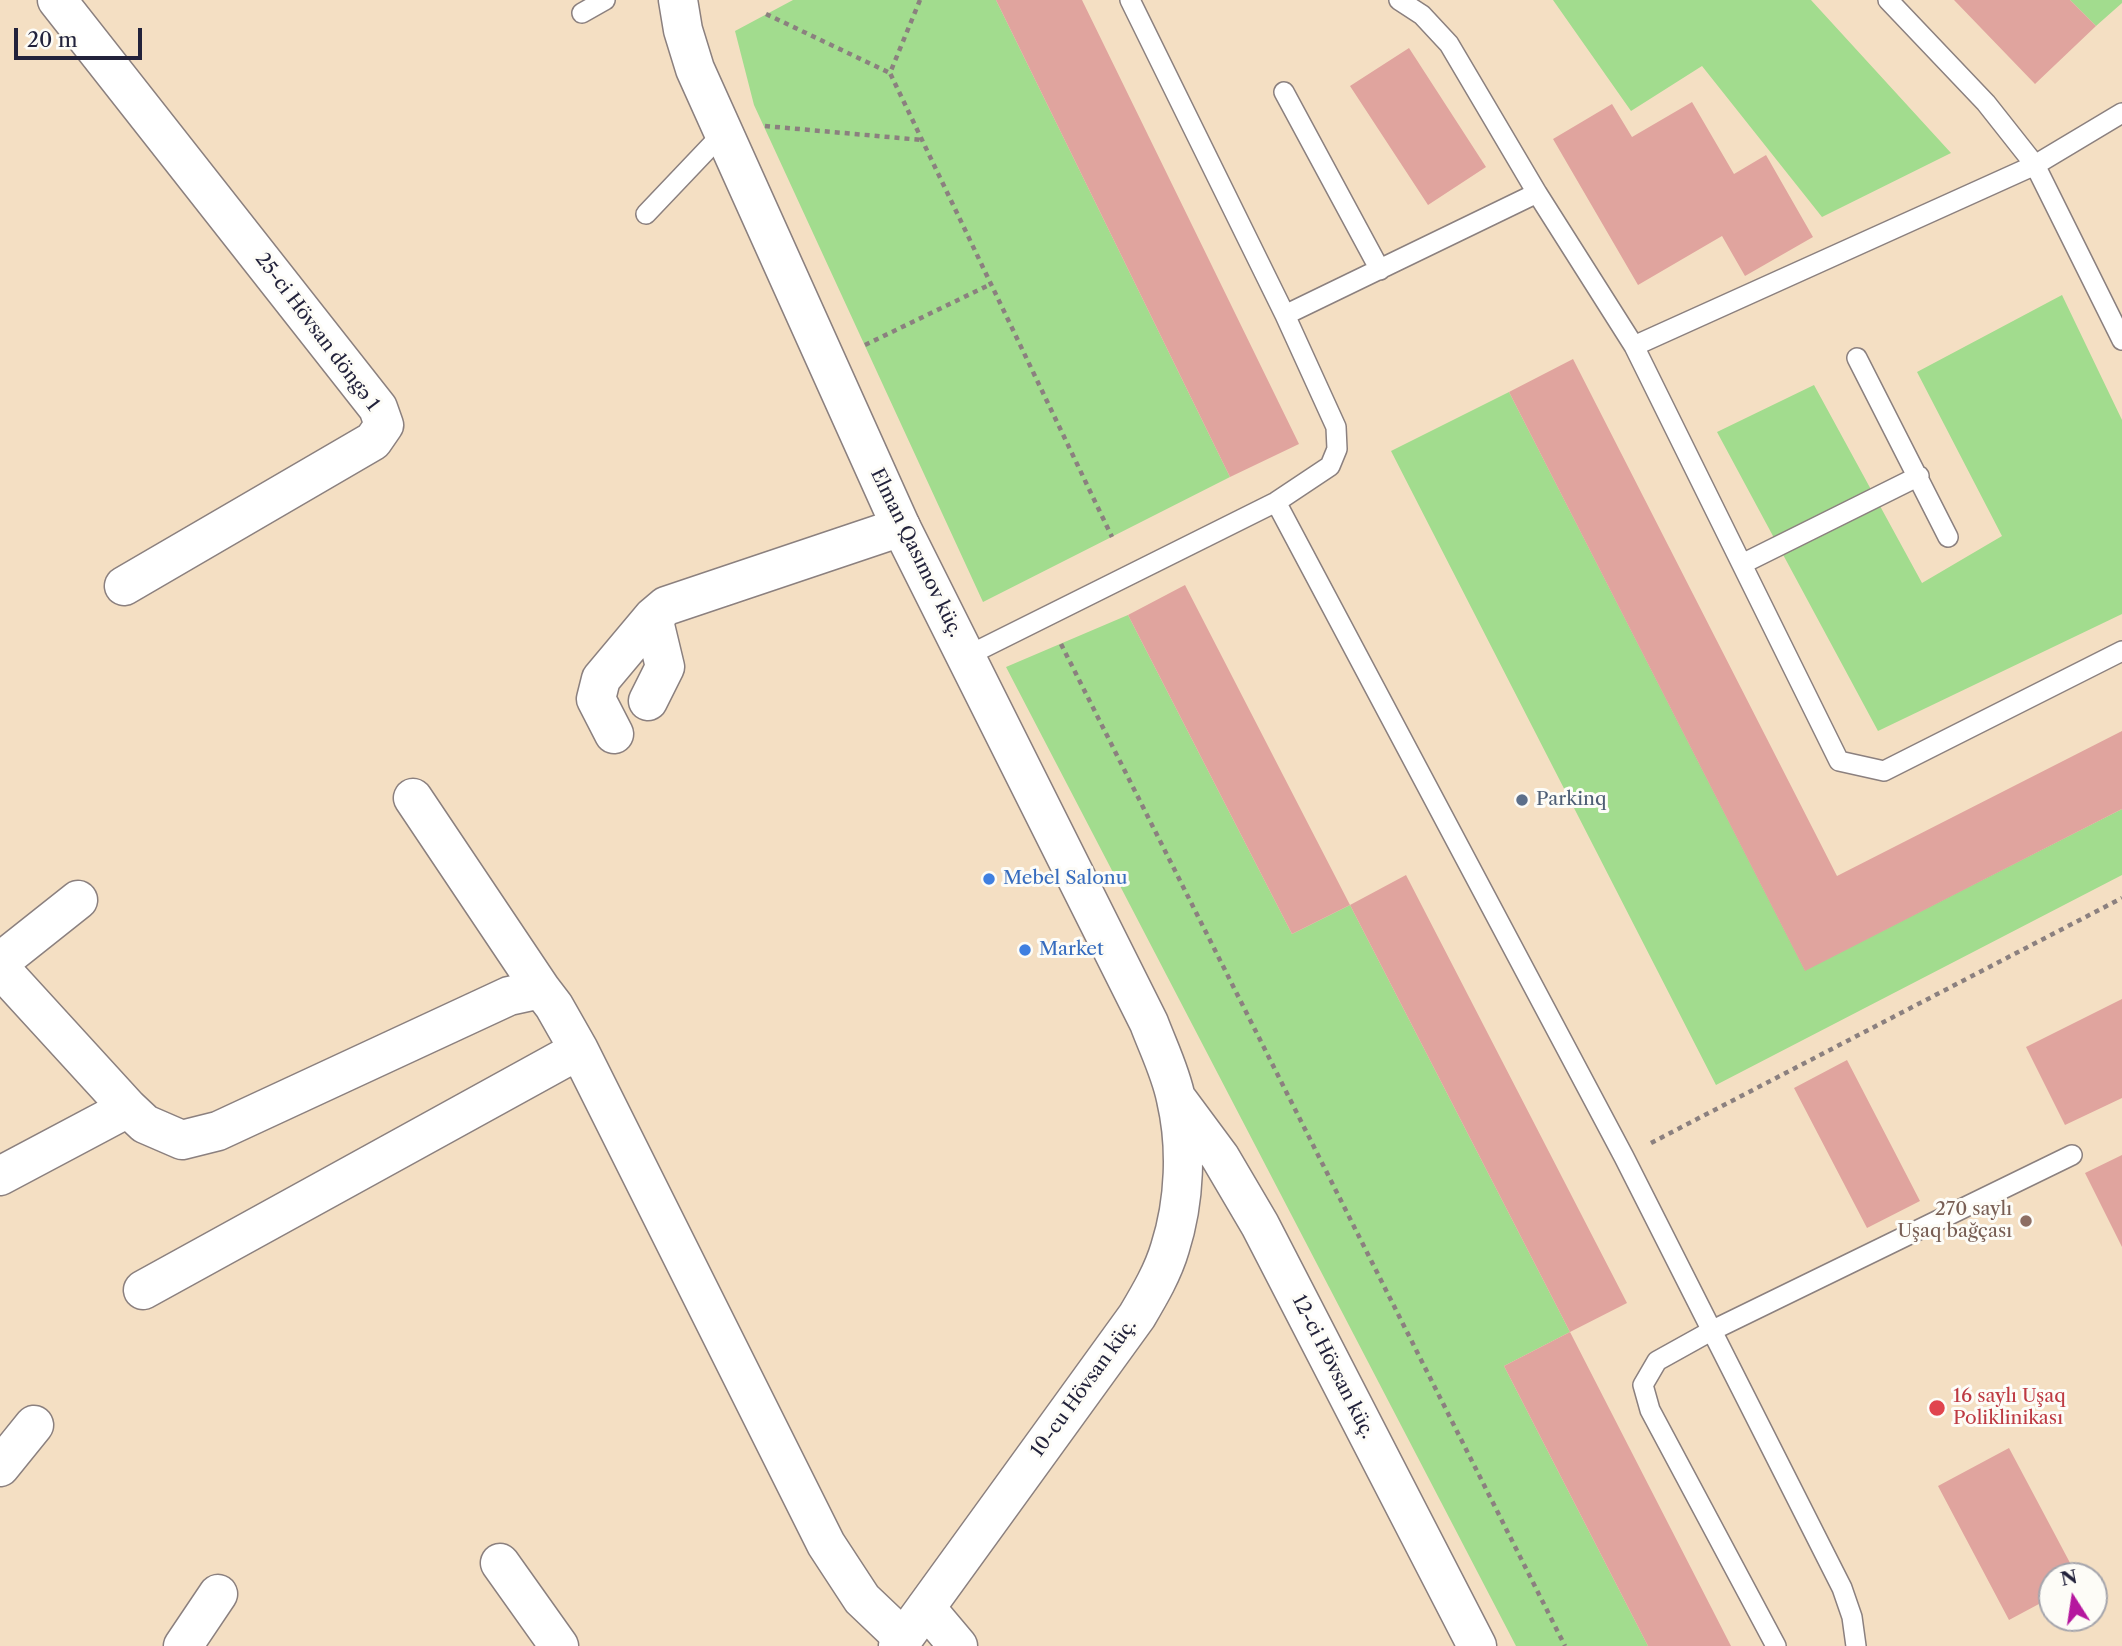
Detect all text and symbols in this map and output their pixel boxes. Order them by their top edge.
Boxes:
scale bar [18,14,145,58]
text: 20 m [27,27,78,52]
street label: 25-ci Hövsan döngə 1 [250,249,384,415]
street label: Elman Qasımov küç. [865,465,967,641]
place label: Parkinq [1536,789,1606,811]
marker: Parkinq [1514,792,1530,808]
place label: Mebel Salonu [1003,868,1127,890]
marker: Mebel Salonu [981,871,997,887]
place label: Market [1039,939,1104,961]
marker: Market [1017,942,1033,958]
place label: 270 saylı Uşaq bağçası [1898,1199,2012,1243]
marker: 270 saylı Uşaq bağçası [2018,1213,2034,1229]
street label: 12-ci Hövsan küç. [1287,1291,1379,1443]
street label: 10-cu Hövsan küç. [1026,1315,1142,1461]
place label: 16 saylı Uşaq Poliklinikası [1953,1386,2066,1430]
marker: 16 saylı Uşaq Poliklinikası [1927,1398,1947,1418]
north arrow [2038,1562,2108,1632]
text: N [2058,1565,2079,1591]

